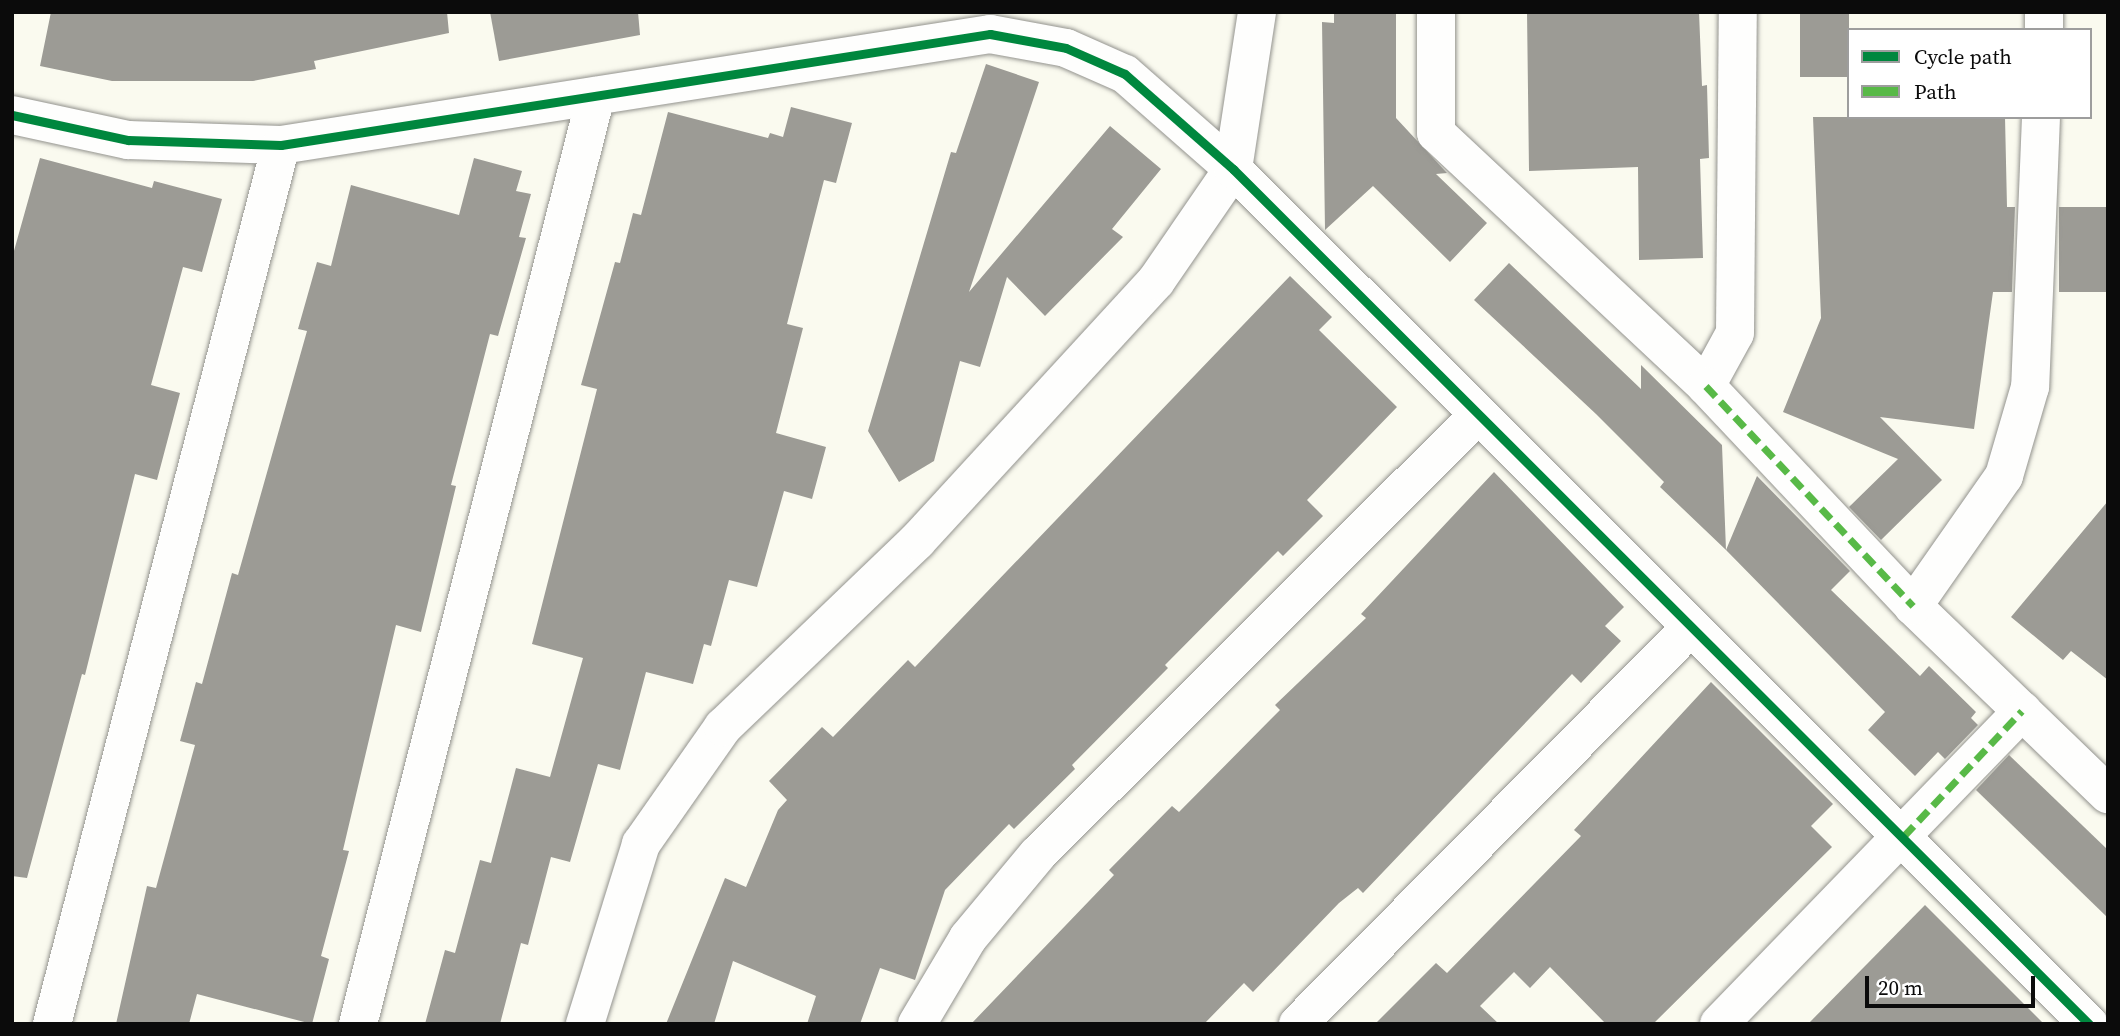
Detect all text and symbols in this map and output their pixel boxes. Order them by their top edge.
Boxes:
legend [1847,28,2092,119]
text: Cycle path [1914,42,2012,71]
text: Path [1914,77,1957,106]
scale bar [1868,962,2038,1006]
text: 20 m [1878,973,1923,1002]

